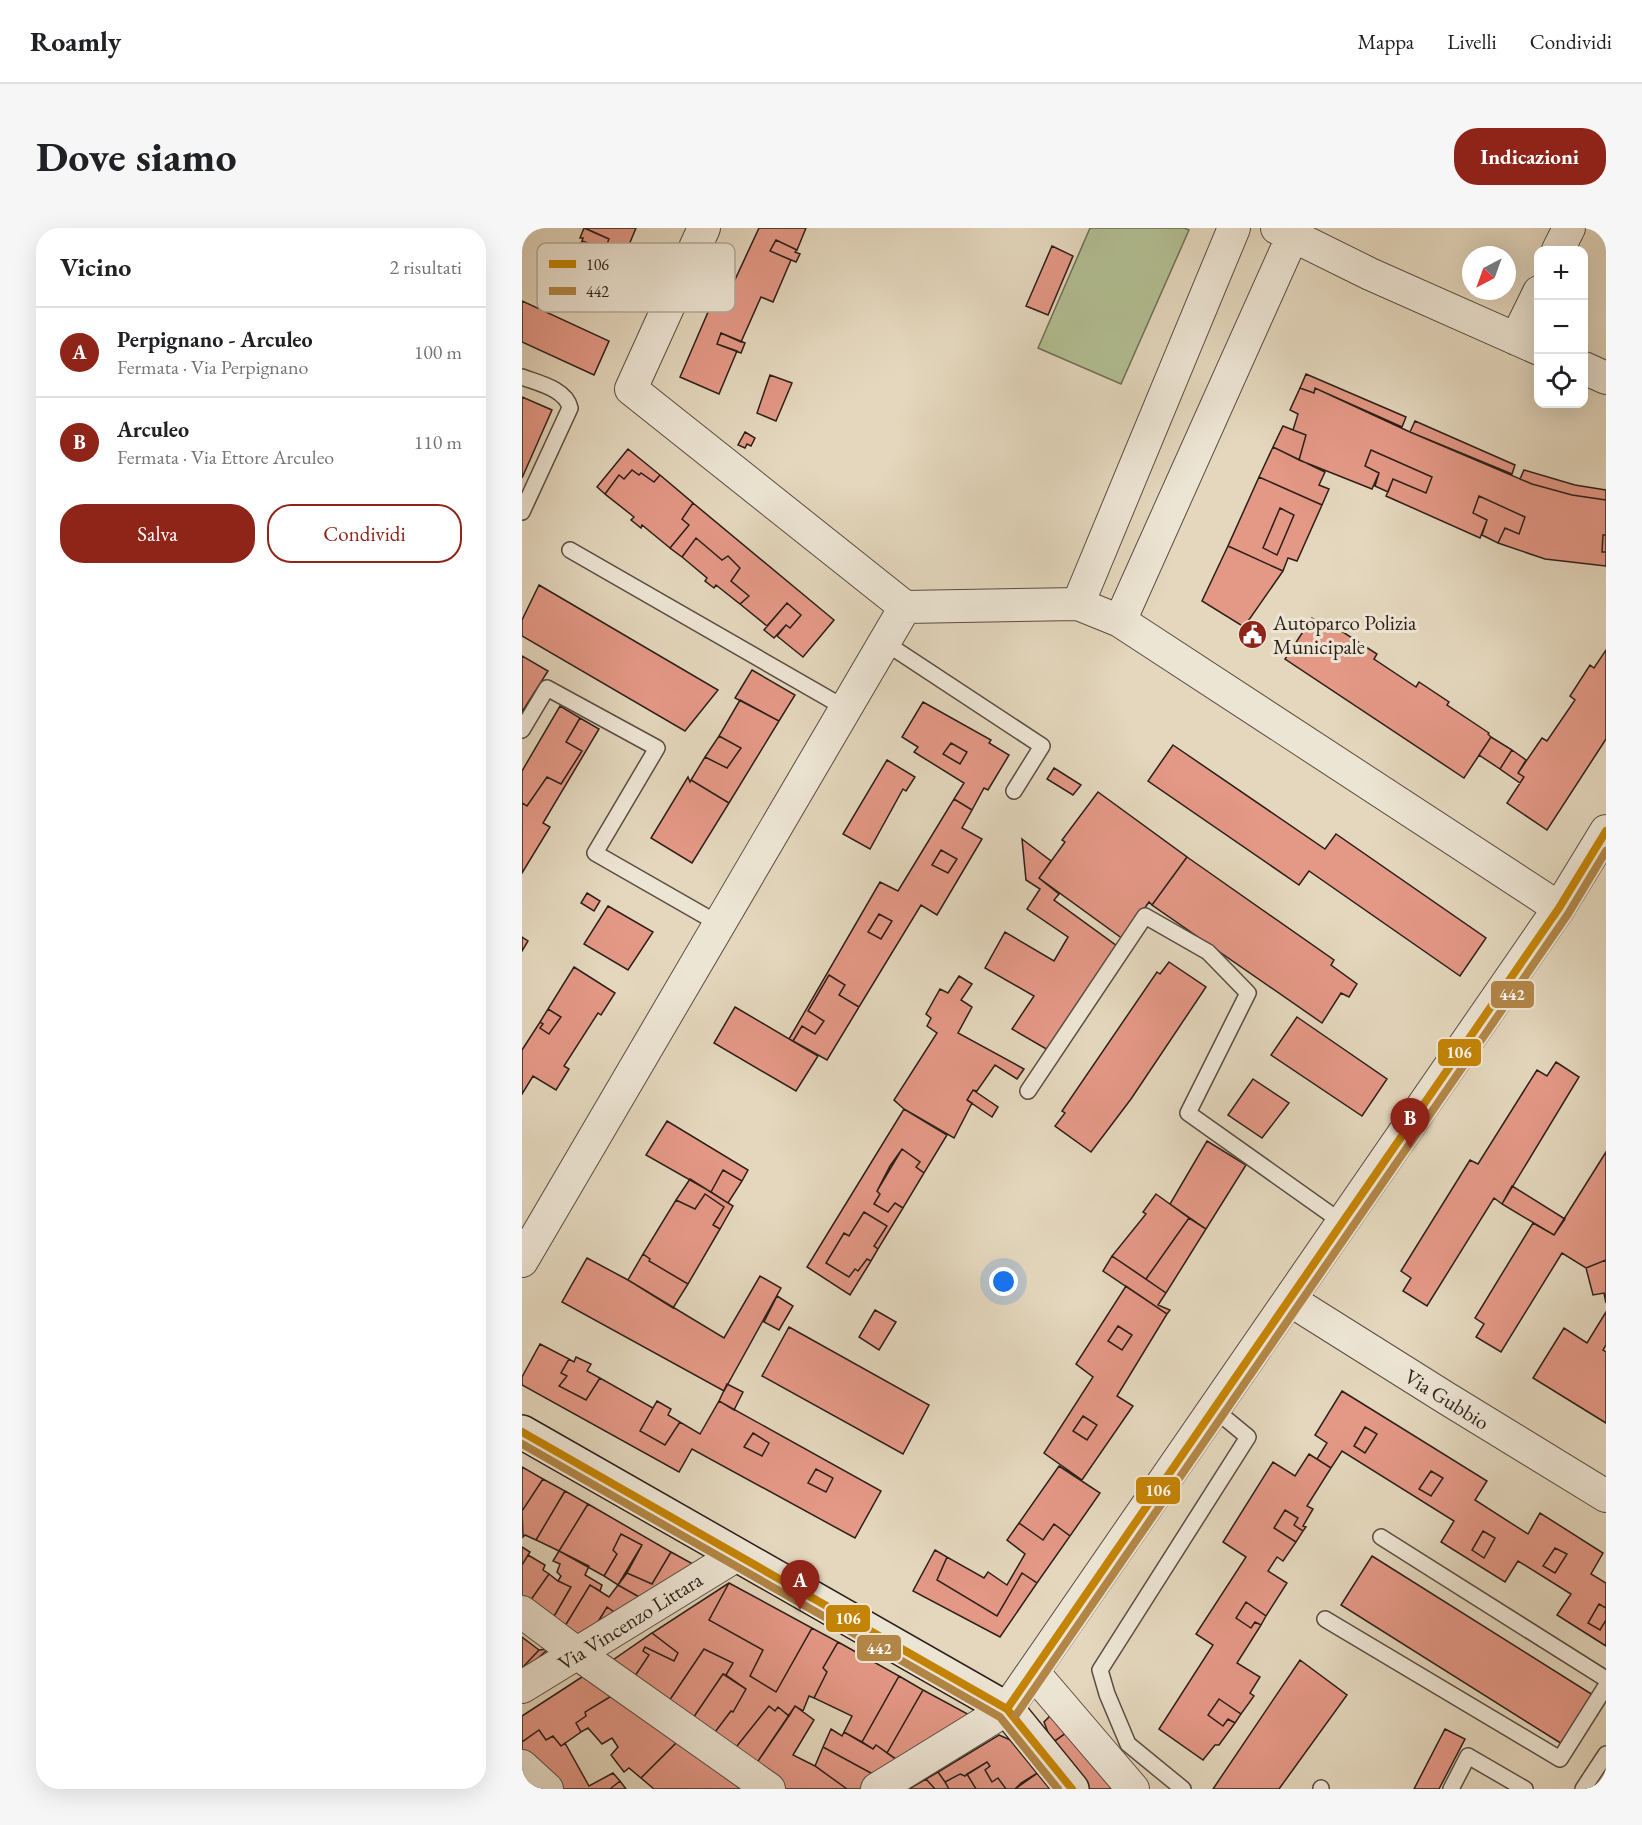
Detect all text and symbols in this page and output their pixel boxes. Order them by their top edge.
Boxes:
text: Roamly [30,23,121,59]
text: Mappa [1358,28,1414,55]
text: Livelli [1447,28,1497,55]
text: Condividi [1530,28,1612,55]
button: Indicazioni [1454,128,1606,185]
text: Dove siamo [36,129,237,184]
legend [537,243,735,312]
north arrow [1462,246,1516,300]
map controls [1534,246,1588,408]
button: + [1534,246,1588,300]
text: Vicino [60,250,131,284]
text: 2 risultati [390,254,462,280]
text: 106 [586,254,609,275]
text: 442 [586,281,609,302]
button: − [1534,300,1588,354]
text: Perpignano - Arculeo [117,325,313,354]
text: A [72,339,87,365]
text: 100 m [414,339,462,365]
text: Fermata · Via Perpignano [117,354,308,380]
button: locate [1534,354,1588,408]
text: Arculeo [117,415,189,444]
text: B [73,429,86,455]
text: 110 m [414,429,462,455]
text: Fermata · Via Ettore Arculeo [117,444,334,470]
button: Salva [60,504,255,563]
button: Condividi [267,504,462,563]
place label: Autoparco Polizia Municipale [1272,609,1417,660]
public building icon: Autoparco Polizia Municipale [1236,618,1268,650]
line badge: 442 [1490,980,1535,1009]
text: 442 [1499,984,1525,1005]
line badge: 106 [1437,1038,1482,1067]
text: 106 [1446,1042,1472,1063]
pin: B [1390,1098,1430,1148]
your location [989,1267,1018,1296]
street label: Via Gubbio [1400,1362,1494,1436]
line badge: 106 [1135,1476,1181,1505]
text: 106 [1145,1480,1171,1501]
pin: A [780,1560,820,1610]
street label: Via Vincenzo Littara [553,1565,708,1676]
line badge: 106 [825,1604,871,1633]
text: 106 [835,1608,861,1629]
line badge: 442 [856,1634,902,1662]
text: 442 [866,1638,892,1659]

